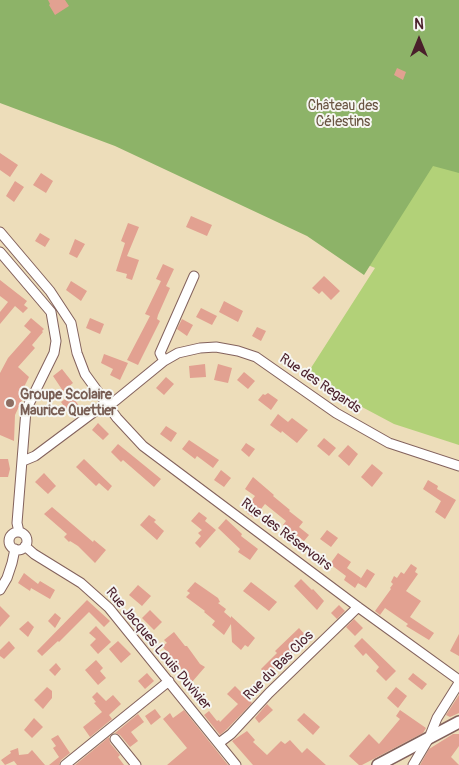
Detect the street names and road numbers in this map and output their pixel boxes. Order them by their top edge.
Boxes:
street label: Rue des Regards [276,351,364,417]
street label: Rue des Réservoirs [237,495,335,575]
street label: Rue Jacques Louis Duvivier [102,584,214,714]
street label: Rue du Bas Clos [241,628,317,704]

